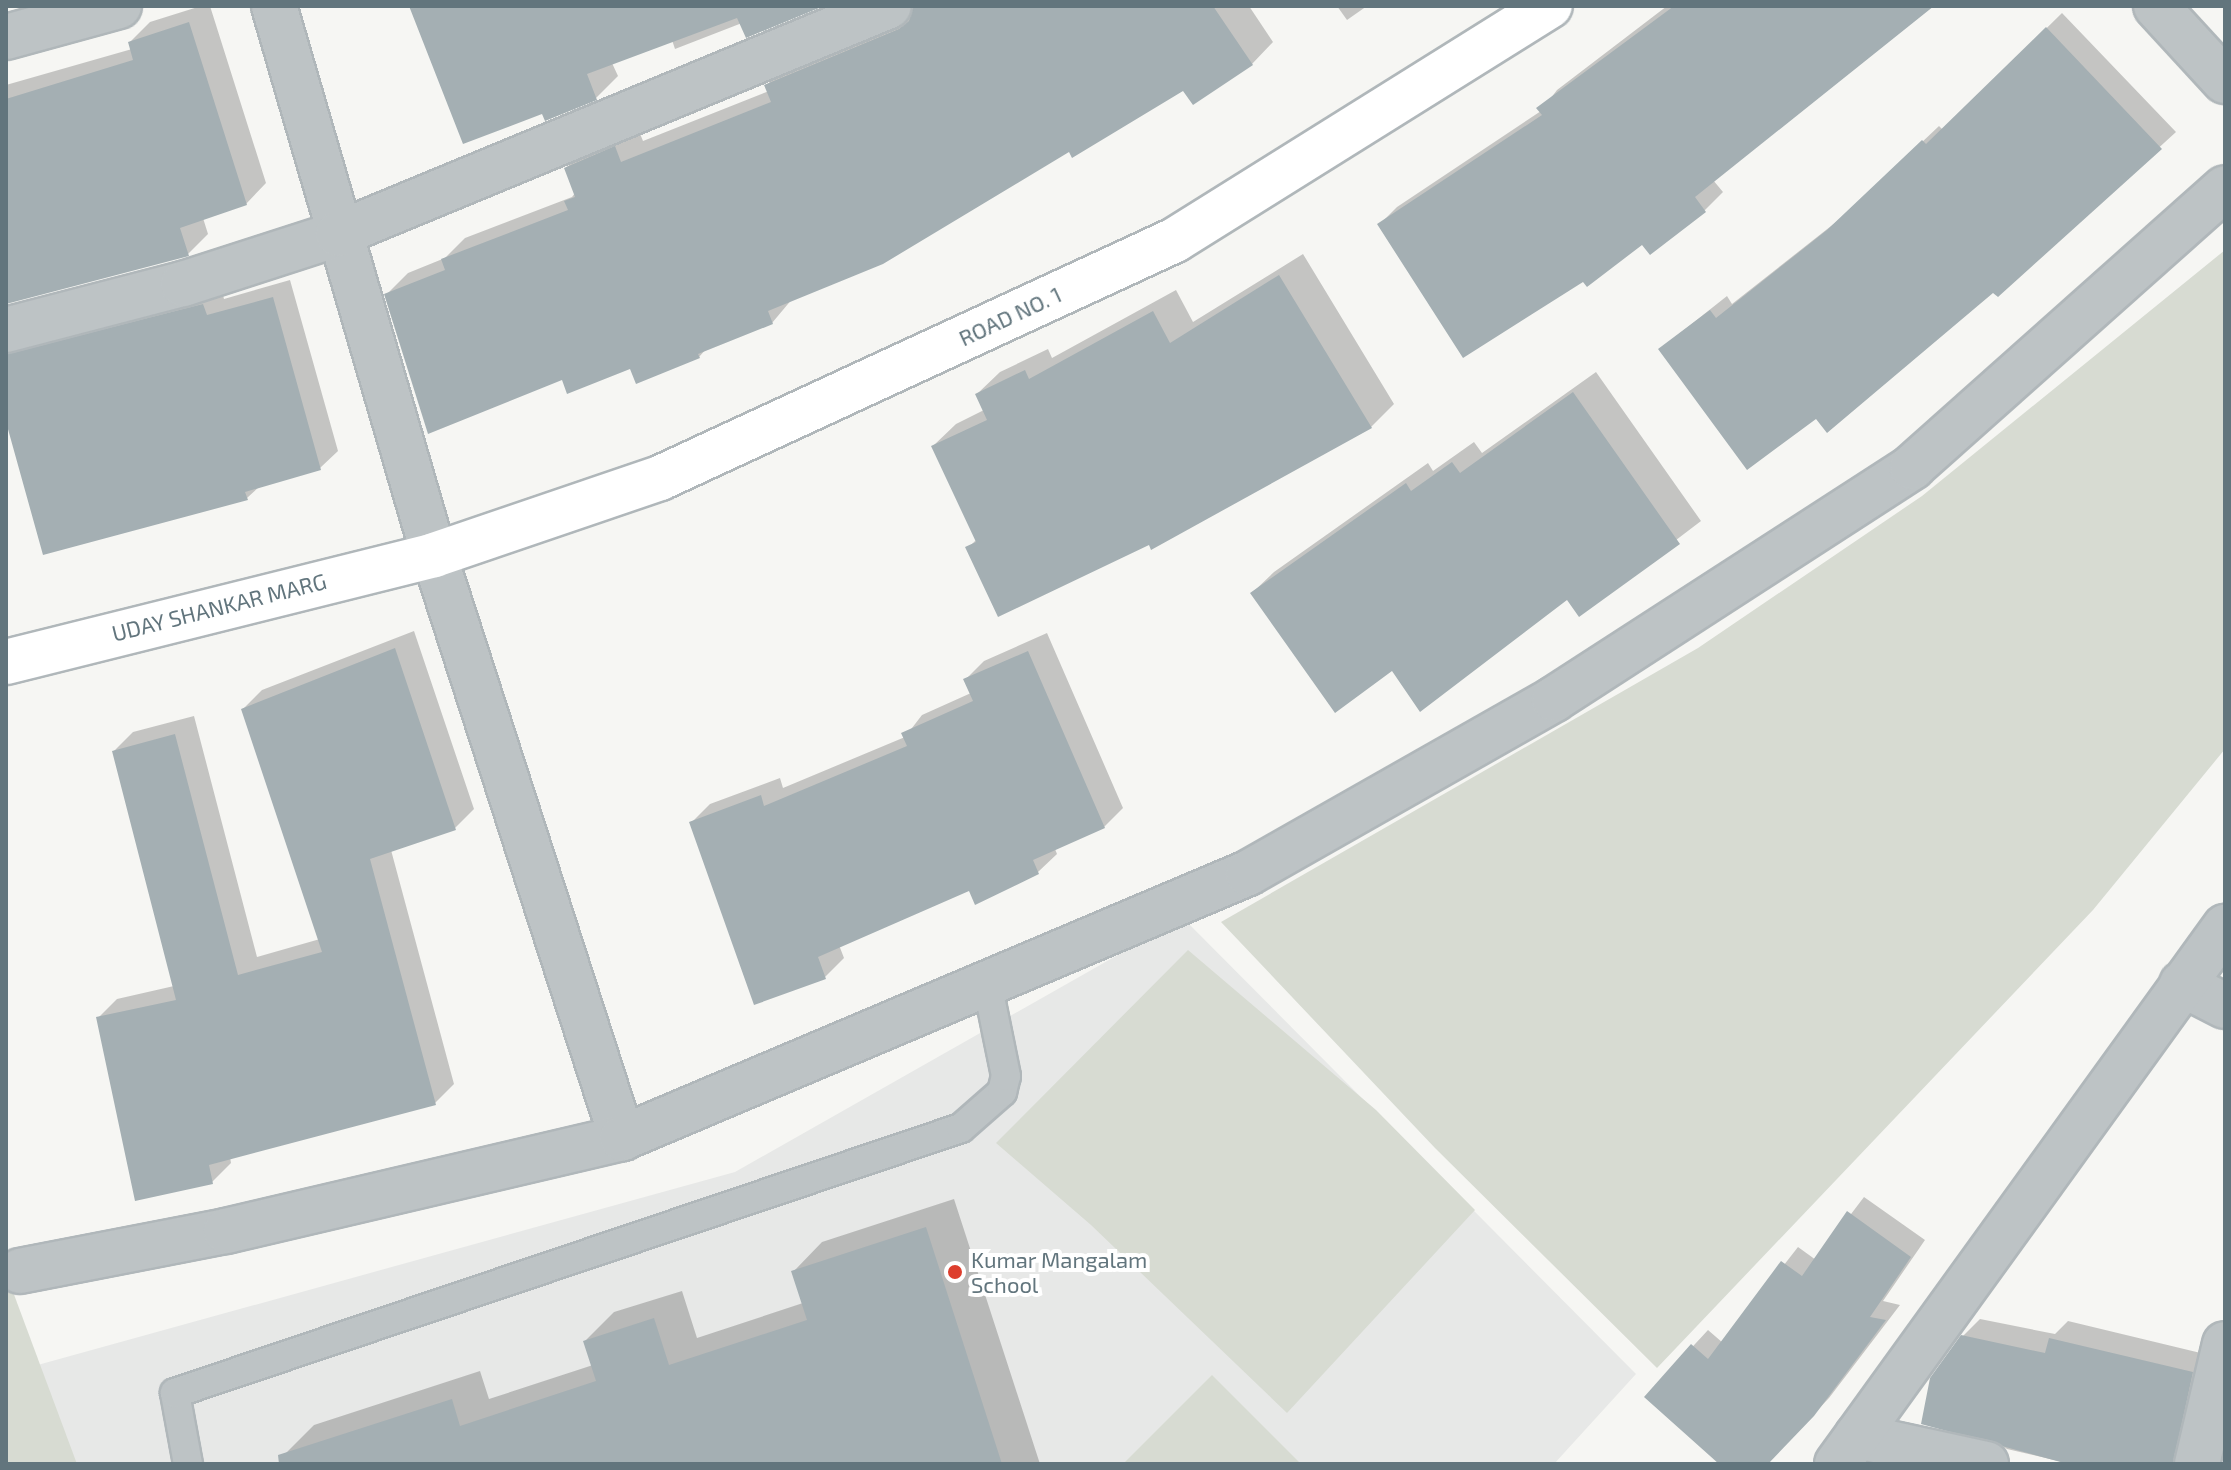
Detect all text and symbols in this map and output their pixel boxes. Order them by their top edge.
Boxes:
street label: ROAD NO. 1 [954,281,1066,351]
street label: UDAY SHANKAR MARG [109,567,329,647]
place label: Kumar Mangalam School [971,1246,1148,1298]
marker: Kumar Mangalam School [946,1263,964,1281]

